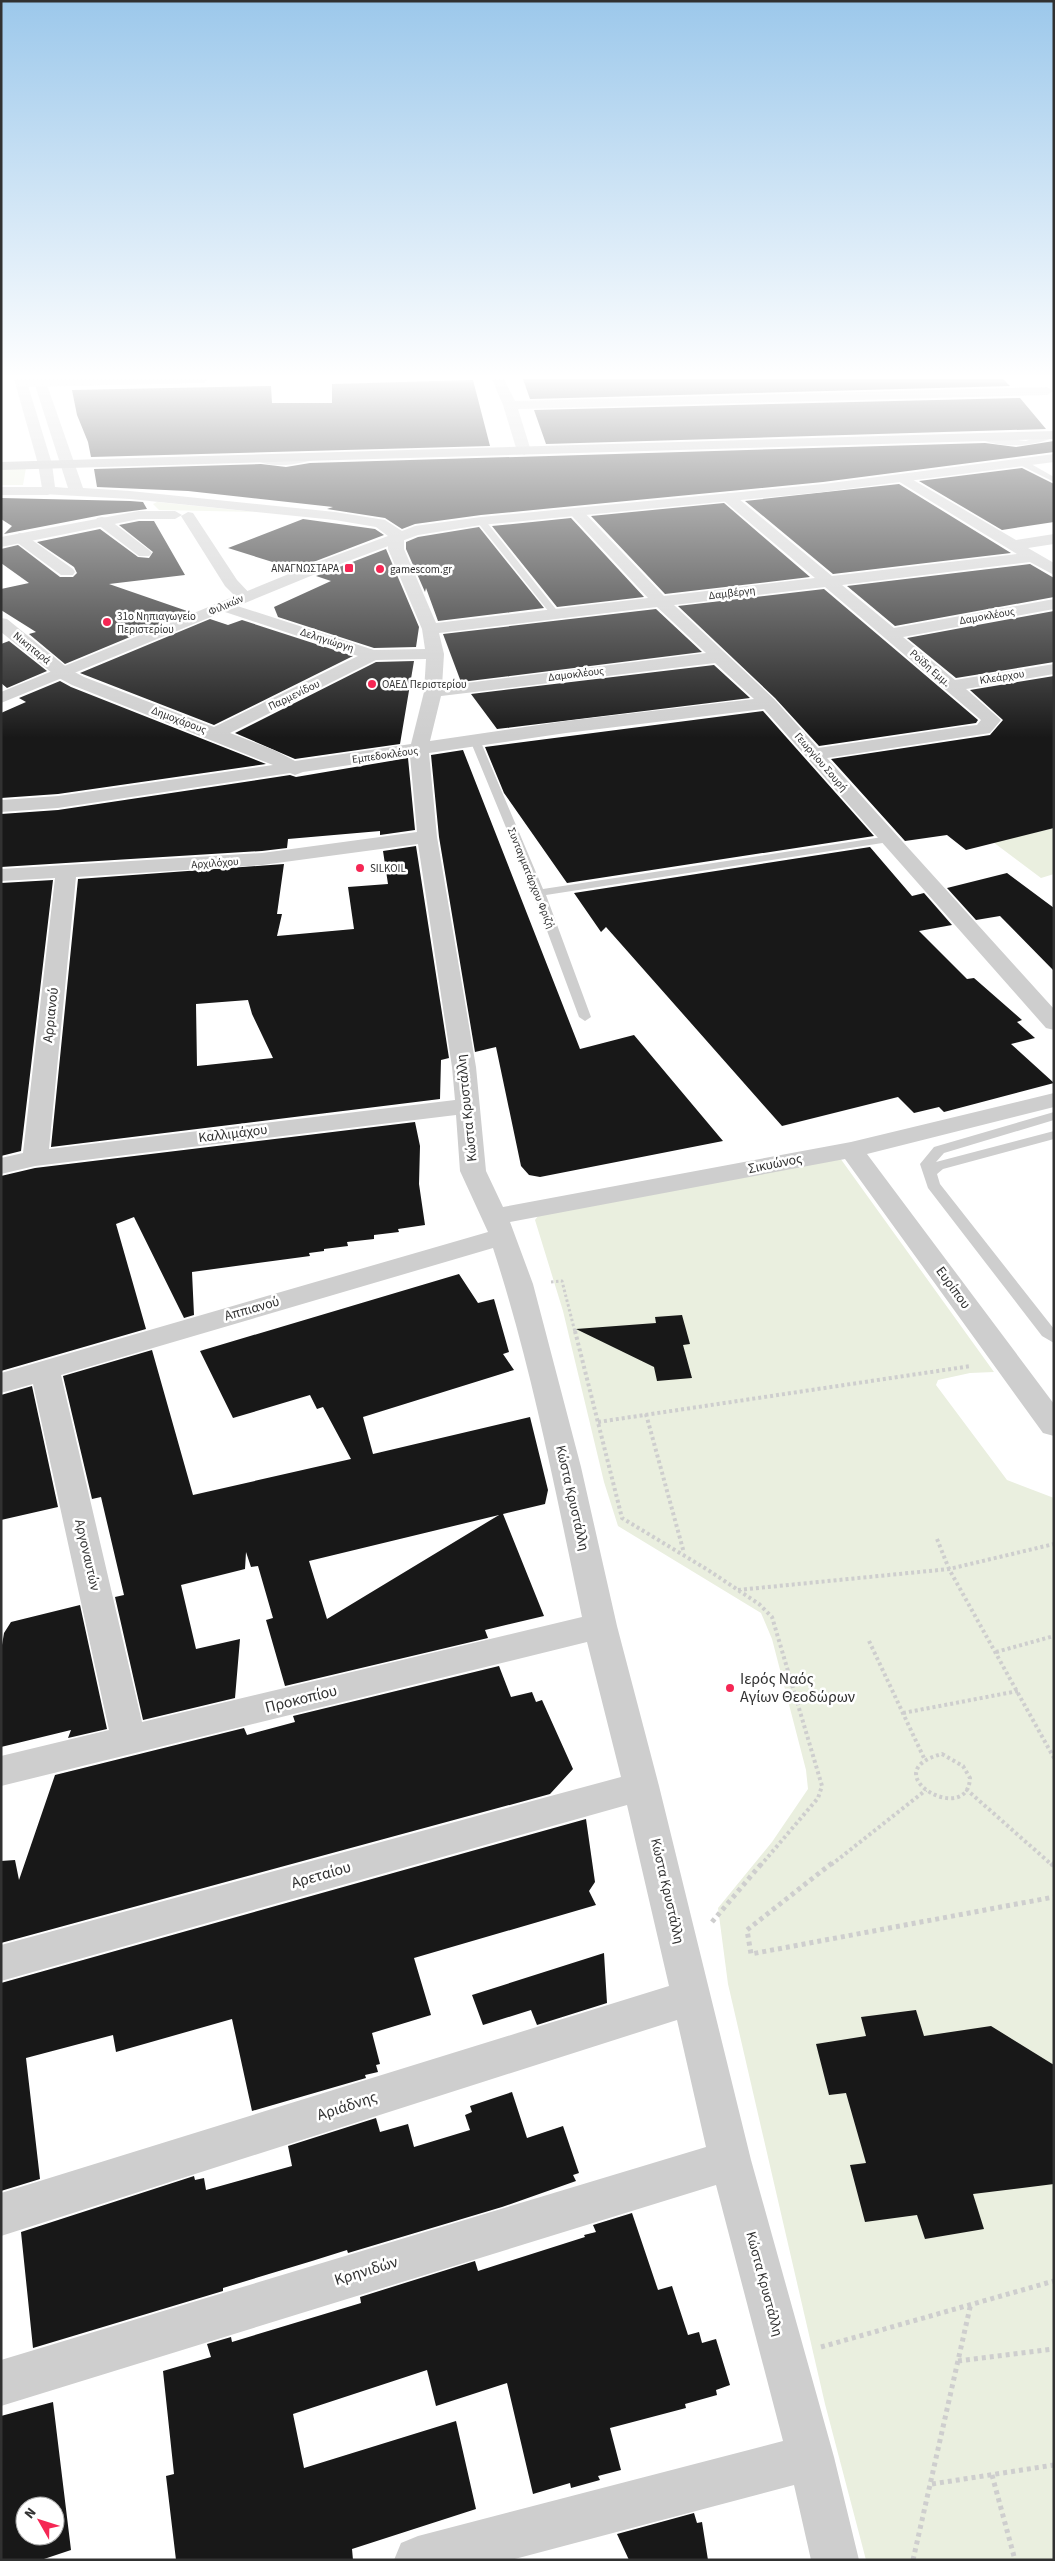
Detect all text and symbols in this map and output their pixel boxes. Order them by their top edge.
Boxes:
place label: ΑΝΑΓΝΩΣΤΑΡΑ [271,561,339,576]
marker: ΑΝΑΓΝΩΣΤΑΡΑ [343,562,355,574]
place label: gamescom.gr [390,562,452,577]
marker: gamescom.gr [374,563,386,575]
street label: Δαμβέργη [708,583,756,603]
street label: Φιλικών [206,591,246,619]
street label: Δαμοκλέους [958,604,1016,628]
place label: 31ο Νηπιαγωγείο Περιστερίου [117,609,196,637]
marker: 31ο Νηπιαγωγείο Περιστερίου [101,616,113,628]
street label: Δεληγιώργη [298,624,356,656]
street label: Νικηταρά [10,628,54,668]
street label: Ροϊδη Εμμ. [906,646,954,690]
street label: Δαμοκλέους [547,663,605,685]
street label: Κλεάρχου [979,666,1025,688]
street label: Παρμενίδου [266,676,322,714]
place label: ΟΑΕΔ Περιστερίου [382,677,467,692]
marker: ΟΑΕΔ Περιστερίου [366,678,378,690]
street label: Δημοχάρους [149,703,209,737]
street label: Γεωργίου Σουρή [791,729,851,795]
street label: Εμπεδοκλέους [351,743,419,767]
street label: Συνταγματάρχου Φριζή [504,825,558,931]
street label: Αρχιλόχου [191,854,239,872]
place label: SILKOIL [370,861,406,876]
marker: SILKOIL [354,862,366,874]
street label: Αρριανού [38,986,64,1044]
street label: Κώστα Κρυστάλλη [451,1053,483,1163]
street label: Καλλιμάχου [197,1120,269,1148]
street label: Σικυώνος [746,1149,804,1179]
street label: Ευρίπου [931,1263,975,1313]
street label: Αππιανού [222,1292,282,1326]
street label: Κώστα Κρυστάλλη [550,1443,594,1553]
street label: Αργοναυτών [69,1517,105,1593]
place label: Ιερός Ναός Αγίων Θεοδώρων [740,1668,856,1708]
street label: Προκοπίου [263,1679,339,1719]
marker: Ιερός Ναός Αγίων Θεοδώρων [724,1682,736,1694]
street label: Κώστα Κρυστάλλη [645,1836,689,1946]
street label: Αρεταίου [288,1856,354,1894]
street label: Αριάδνης [314,2086,380,2126]
street label: Κώστα Κρυστάλλη [740,2229,788,2339]
street label: Κρηνιδών [331,2251,401,2291]
north arrow [15,2496,65,2546]
text: N [20,2504,41,2523]

